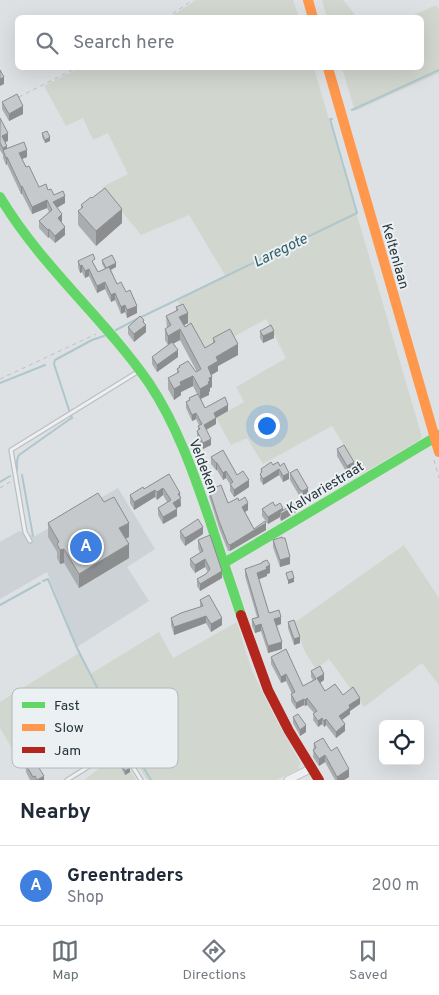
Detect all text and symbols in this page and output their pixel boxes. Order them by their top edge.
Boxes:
search box [15,15,424,70]
icon: search [33,29,61,57]
text: Search here [73,31,175,55]
street label: Keltenlaan [377,222,412,291]
water label: Laregote [250,230,311,273]
your location [254,413,280,439]
street label: Veldeken [184,437,221,496]
street label: Kalvariestraat [284,459,367,518]
pin: A [70,528,102,566]
legend [12,688,178,768]
text: Fast [54,698,80,715]
text: Slow [54,720,84,737]
map controls [379,720,424,765]
button: locate [379,720,424,765]
text: Jam [54,743,81,760]
text: Nearby [20,799,91,826]
text: Greentraders [67,864,184,888]
text: A [30,876,42,896]
text: 200 m [371,876,419,896]
text: Shop [67,888,104,908]
tab: Map [51,937,79,984]
tab: Directions [182,937,246,984]
tab: Saved [349,937,388,984]

